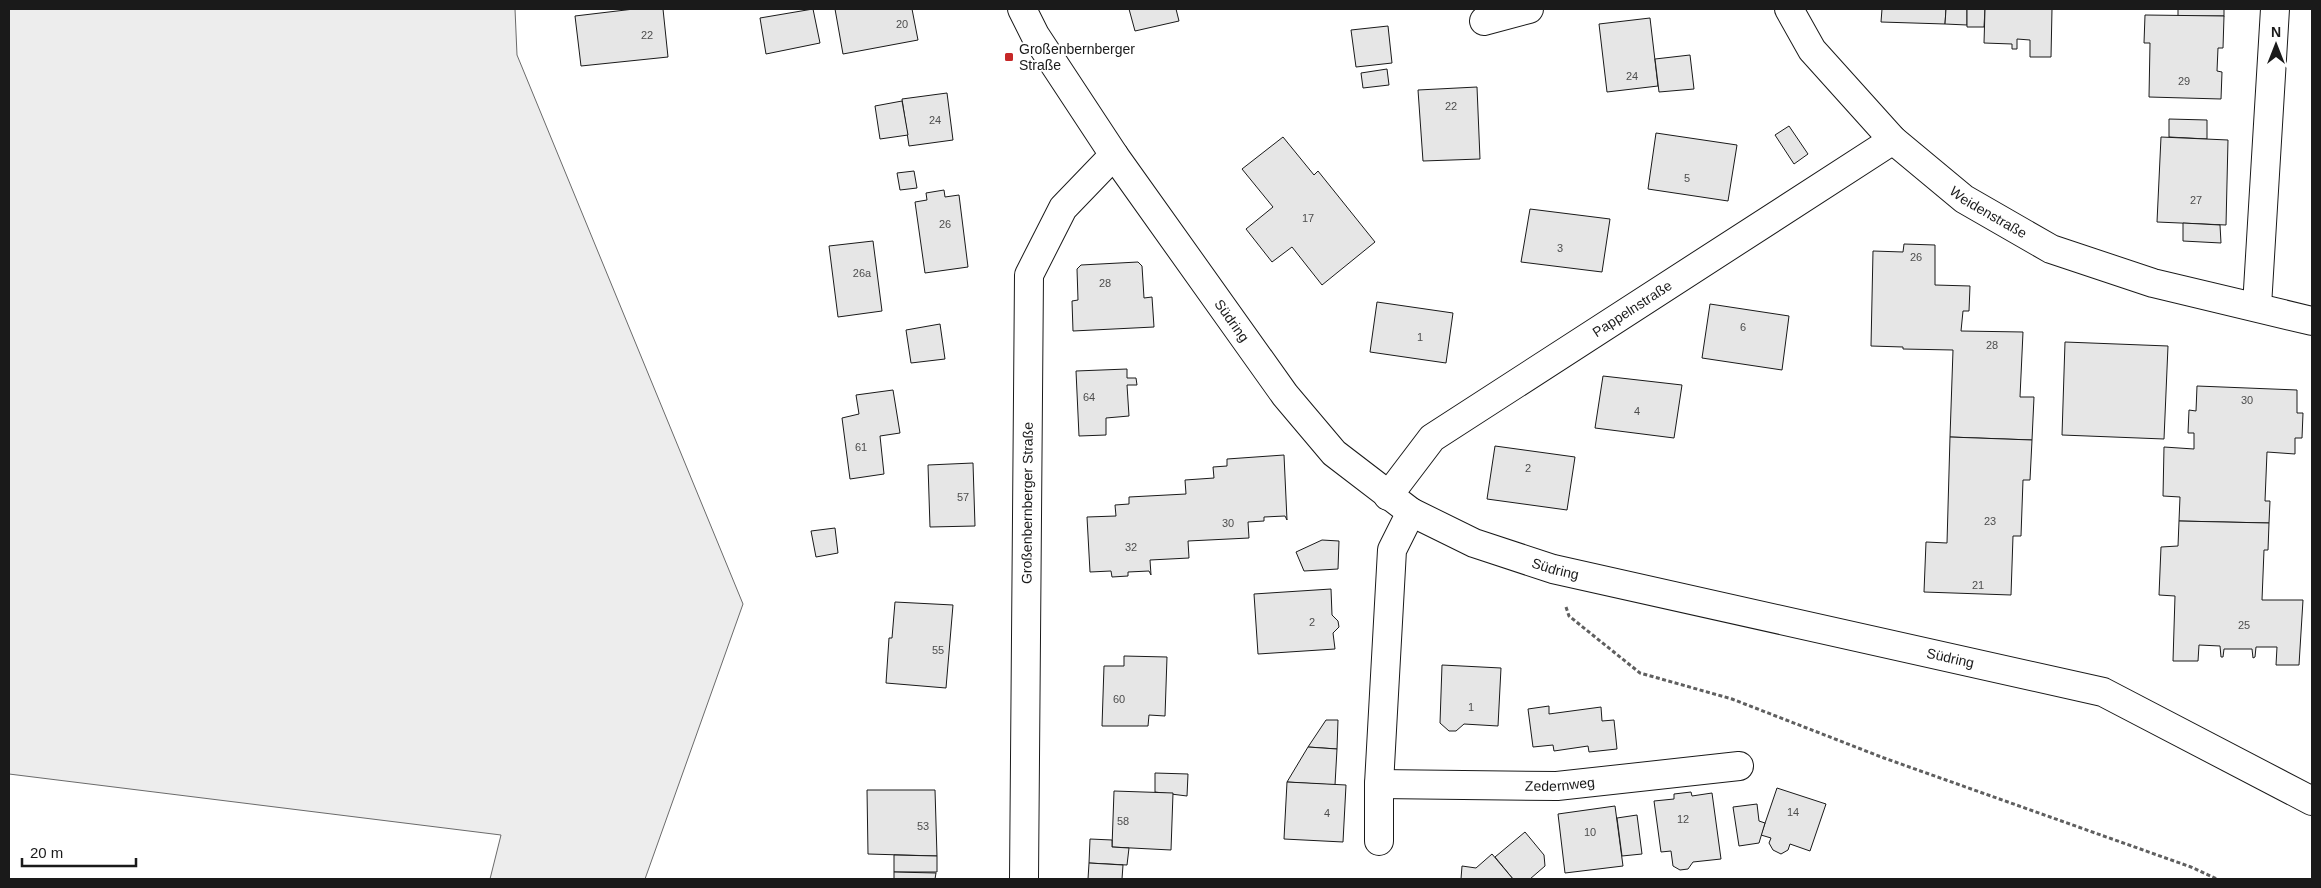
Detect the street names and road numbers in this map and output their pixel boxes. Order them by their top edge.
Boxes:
street label: Weidenstraße [1947,183,2030,241]
street label: Pappelnstraße [1589,277,1675,340]
street label: Südring [1211,296,1252,345]
street label: Großenbernberger Straße [1018,422,1036,584]
street label: Südring [1530,555,1581,583]
street label: Südring [1925,645,1976,671]
street label: Zedernweg [1525,774,1596,794]

